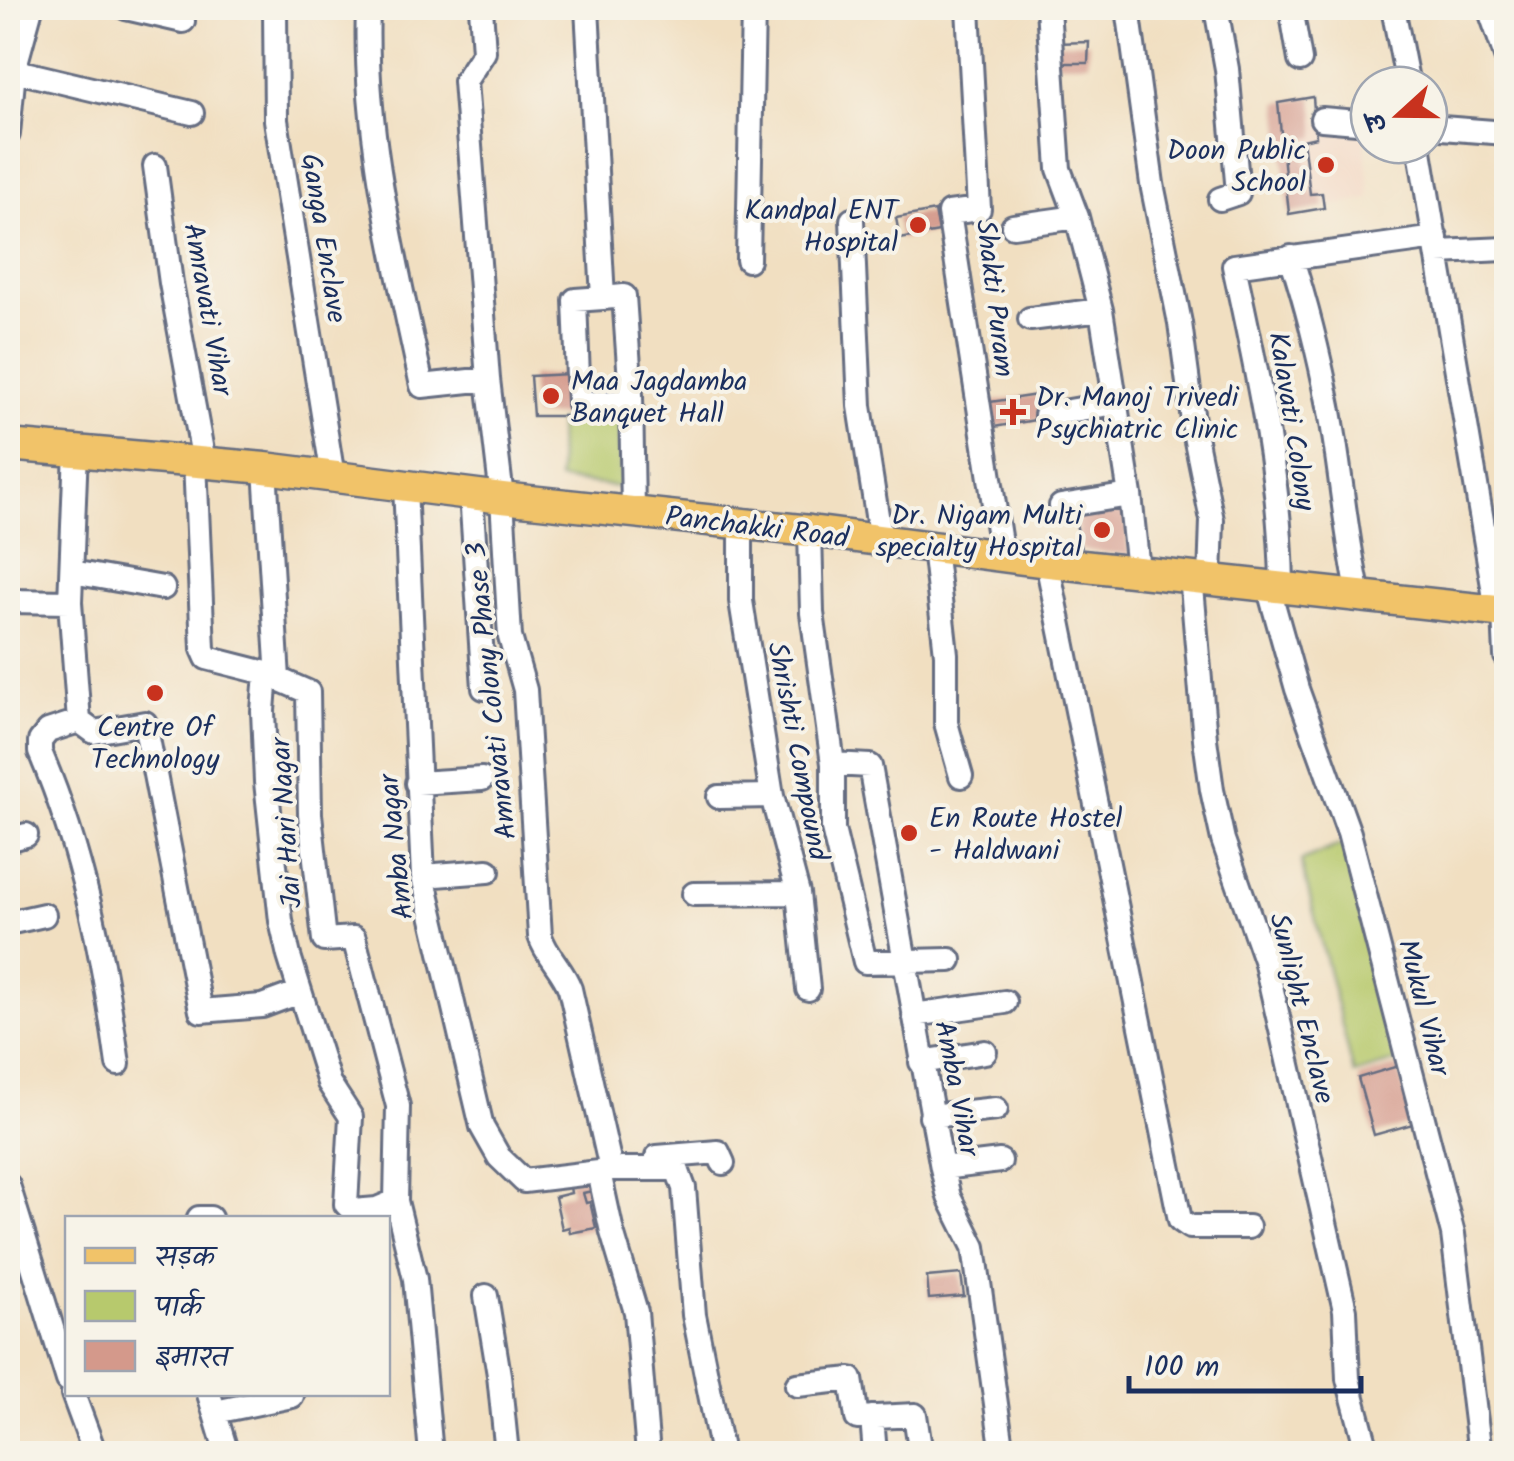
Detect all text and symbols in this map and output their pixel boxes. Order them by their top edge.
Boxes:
north arrow [1349,65,1449,165]
text: उ [1352,102,1402,139]
place label: Doon Public School [1167,129,1306,206]
street label: Ganga Enclave [287,150,358,327]
marker: Doon Public School [1315,154,1337,176]
place label: Kandpal ENT Hospital [745,189,900,266]
marker: Kandpal ENT Hospital [907,214,929,236]
street label: Shakti Puram [962,217,1025,380]
street label: Amravati Vihar [169,220,244,401]
street label: Kalavati Colony [1254,329,1327,515]
place label: Maa Jagdamba Banquet Hall [571,360,747,437]
place label: Dr. Manoj Trivedi Psychiatric Clinic [1036,376,1240,453]
marker: Maa Jagdamba Banquet Hall [540,385,562,407]
marker: Dr. Manoj Trivedi Psychiatric Clinic [1000,399,1026,425]
place label: Dr. Nigam Multi specialty Hospital [876,494,1083,571]
street label: Panchakki Road [663,495,852,562]
marker: Dr. Nigam Multi specialty Hospital [1091,519,1113,541]
street label: Amravati Colony Phase 3 [454,540,530,842]
street label: Shrishti Compound [753,638,840,866]
marker: Centre Of Technology [144,682,166,704]
place label: Centre Of Technology [91,706,220,783]
street label: Jai Hari Nagar [259,734,316,910]
street label: Amba Nagar [367,770,428,922]
place label: En Route Hostel - Haldwani [929,797,1123,874]
marker: En Route Hostel - Haldwani [898,822,920,844]
street label: Sunlight Enclave [1255,908,1346,1109]
street label: Mukul Vihar [1384,935,1462,1082]
street label: Amba Vihar [920,1017,991,1162]
legend [65,1216,390,1396]
text: सड़क [155,1234,219,1282]
text: पार्क [154,1284,206,1332]
scale bar [1129,1331,1362,1393]
text: इमारत [155,1334,234,1382]
text: 100 m [1144,1344,1219,1392]

